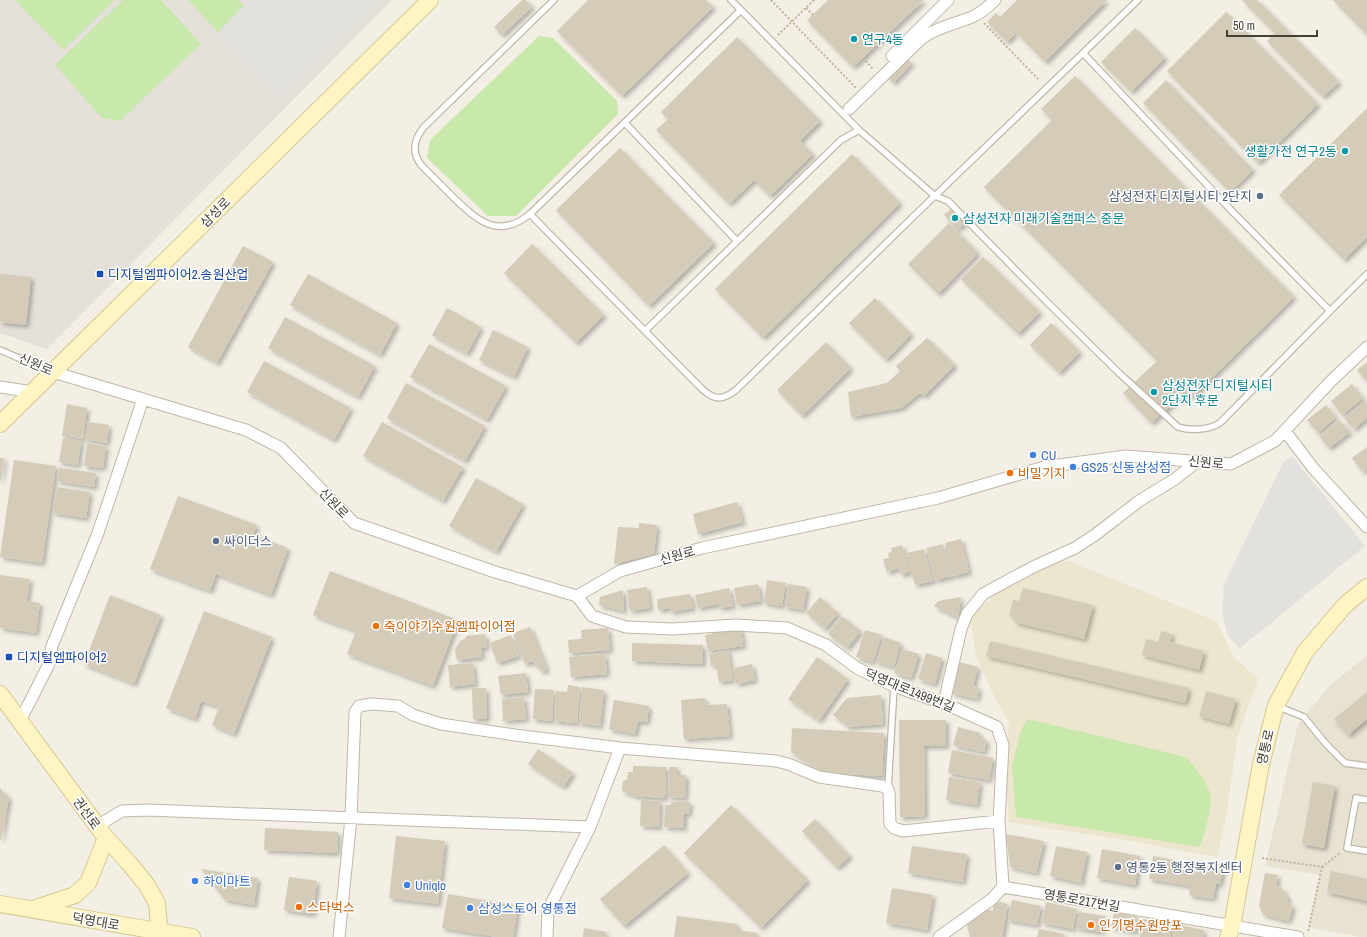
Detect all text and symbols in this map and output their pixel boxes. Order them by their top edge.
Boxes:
scale bar [1227,12,1317,38]
text: 50 m [1233,18,1255,34]
place label: 연구4동 [862,31,904,48]
marker: 연구4동 [849,34,859,44]
place label: 생활가전 연구2동 [1244,143,1337,160]
marker: 생활가전 연구2동 [1340,146,1350,156]
place label: 삼성전자 디지털시티 2단지 [1109,188,1252,205]
marker: 삼성전자 디지털시티 2단지 [1255,191,1265,201]
street label: 삼성로 [197,194,234,231]
place label: 삼성전자 미래기술캠퍼스 중문 [963,210,1124,227]
marker: 삼성전자 미래기술캠퍼스 중문 [950,213,960,223]
place label: 디지털엠파이어2.송원산업 [108,266,248,283]
marker: 디지털엠파이어2.송원산업 [95,269,105,279]
street label: 신원로 [16,350,56,379]
place label: 삼성전자 디지털시티 2단지 후문 [1162,377,1273,409]
marker: 삼성전자 디지털시티 2단지 후문 [1149,387,1159,397]
place label: CU [1041,447,1056,464]
marker: CU [1028,450,1038,460]
street label: 신원로 [1187,452,1225,473]
place label: GS25 신동삼성점 [1081,459,1171,476]
marker: GS25 신동삼성점 [1068,462,1078,472]
place label: 비밀기지 [1018,465,1066,482]
marker: 비밀기지 [1005,468,1015,478]
street label: 신원로 [315,485,352,522]
place label: 싸이더스 [224,533,272,550]
marker: 싸이더스 [211,536,221,546]
street label: 신원로 [658,542,697,569]
place label: 죽이야기수원엠파이어점 [384,618,516,635]
marker: 죽이야기수원엠파이어점 [371,621,381,631]
place label: 디지털엠파이어2 [17,649,107,666]
marker: 디지털엠파이어2 [4,652,14,662]
street label: 덕영대로1499번길 [862,665,957,716]
street label: 영통로 [1253,728,1278,767]
street label: 권선로 [69,794,104,833]
place label: 영통2동 행정복지센터 [1126,859,1243,876]
marker: 영통2동 행정복지센터 [1113,862,1123,872]
place label: 하이마트 [203,873,251,890]
marker: 하이마트 [190,876,200,886]
place label: Uniqlo [415,877,446,894]
marker: Uniqlo [402,880,412,890]
street label: 영통로217번길 [1042,885,1122,916]
place label: 스타벅스 [307,899,355,916]
place label: 삼성스토어 영통점 [478,900,577,917]
marker: 스타벅스 [294,902,304,912]
marker: 삼성스토어 영통점 [465,903,475,913]
street label: 덕영대로 [71,909,121,934]
place label: 인기명수원망포 [1099,917,1183,934]
marker: 인기명수원망포 [1086,920,1096,930]

